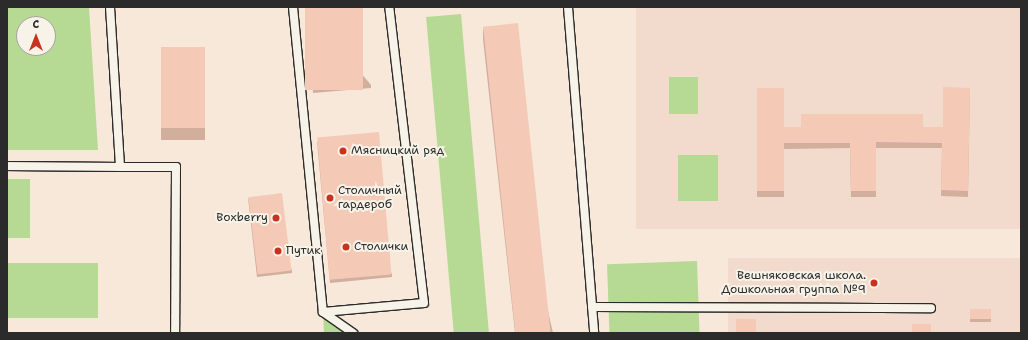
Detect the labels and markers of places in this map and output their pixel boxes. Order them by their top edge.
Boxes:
place label: Мясницкий ряд [351,144,444,158]
marker: Мясницкий ряд [338,146,348,156]
place label: Столичный гардероб [338,184,402,212]
marker: Столичный гардероб [325,193,335,203]
place label: Boxberry [216,211,268,225]
marker: Boxberry [271,213,281,223]
place label: Столички [354,240,408,254]
marker: Столички [341,242,351,252]
place label: Путик [286,244,321,258]
marker: Путик [273,246,283,256]
place label: Вешняковская школа. Дошкольная группа №9 [721,269,866,297]
marker: Вешняковская школа. Дошкольная группа №9 [869,278,879,288]

